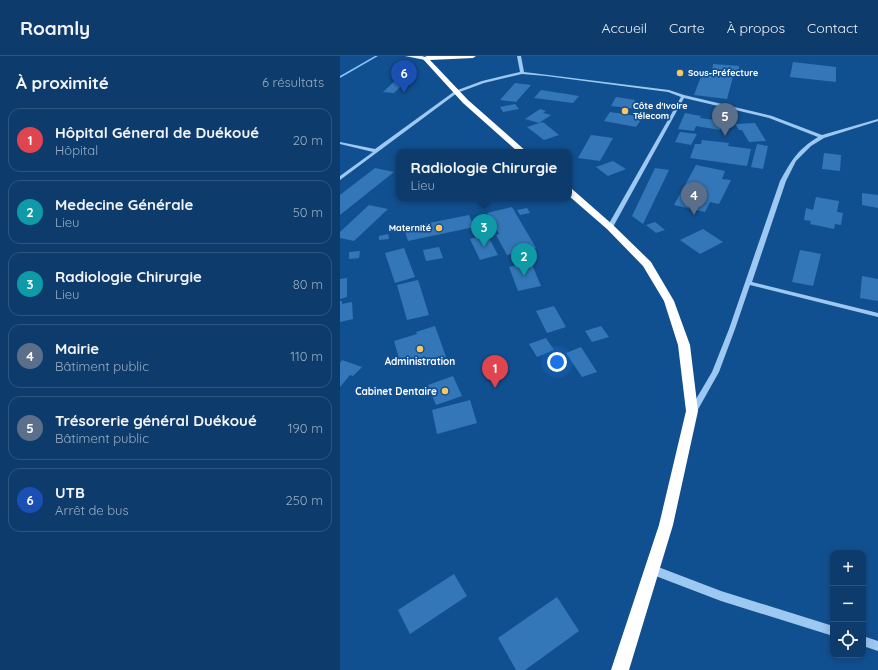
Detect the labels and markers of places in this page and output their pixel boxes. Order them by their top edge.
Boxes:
pin: 6 [391,60,417,93]
place label: Sous-Préfecture [688,67,758,78]
marker: Sous-Préfecture [675,68,685,78]
place label: Côte d'Ivoire Télecom [633,100,688,121]
pin: 5 [712,103,738,136]
marker: Côte d'Ivoire Télecom [620,106,630,116]
pin: 4 [681,182,707,215]
pin: 3 [471,214,497,247]
place label: Maternité [389,222,431,233]
marker: Maternité [434,223,444,233]
pin: 2 [511,243,537,276]
marker: Administration [415,344,425,354]
place label: Administration [385,355,455,368]
pin: 1 [482,355,508,388]
place label: Cabinet Dentaire [355,385,437,398]
marker: Cabinet Dentaire [440,386,450,396]

